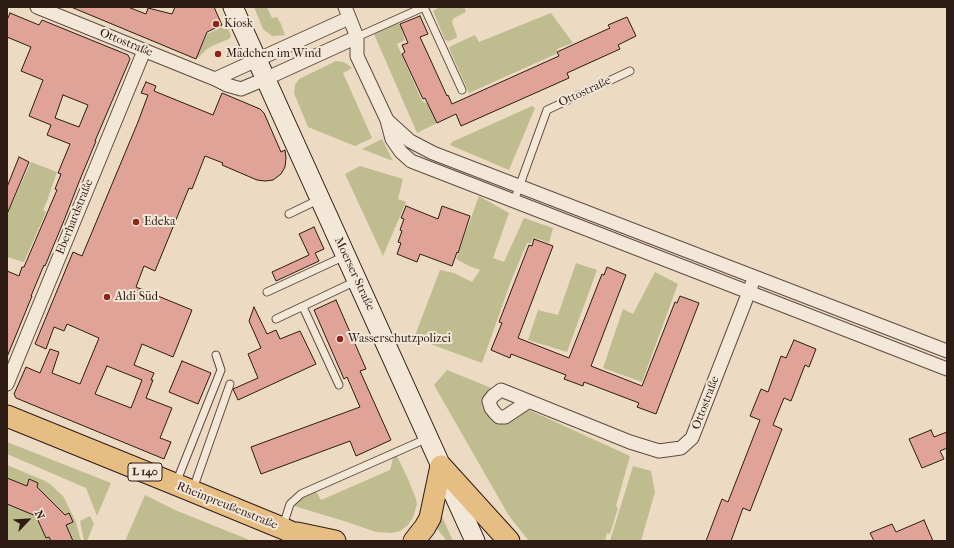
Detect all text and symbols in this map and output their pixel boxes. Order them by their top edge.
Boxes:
place label: Kiosk [224,17,253,31]
marker: Kiosk [211,19,221,29]
street label: Ottostraße [97,26,155,60]
place label: Mädchen im Wind [226,47,321,61]
marker: Mädchen im Wind [213,49,223,59]
street label: Ottostraße [557,74,613,110]
street label: Eberhardstraße [53,177,97,257]
place label: Edeka [144,215,175,229]
marker: Edeka [131,217,141,227]
street label: Moerser Straße [331,235,377,313]
place label: Aldi Süd [115,290,158,304]
marker: Aldi Süd [102,292,112,302]
place label: Wasserschutzpolizei [348,332,451,346]
marker: Wasserschutzpolizei [335,334,345,344]
street label: Ottostraße [689,374,723,432]
road number: L 140 [128,463,162,481]
street label: Rheinpreußenstraße [175,479,279,533]
north arrow [8,500,48,540]
text: N [32,508,47,521]

